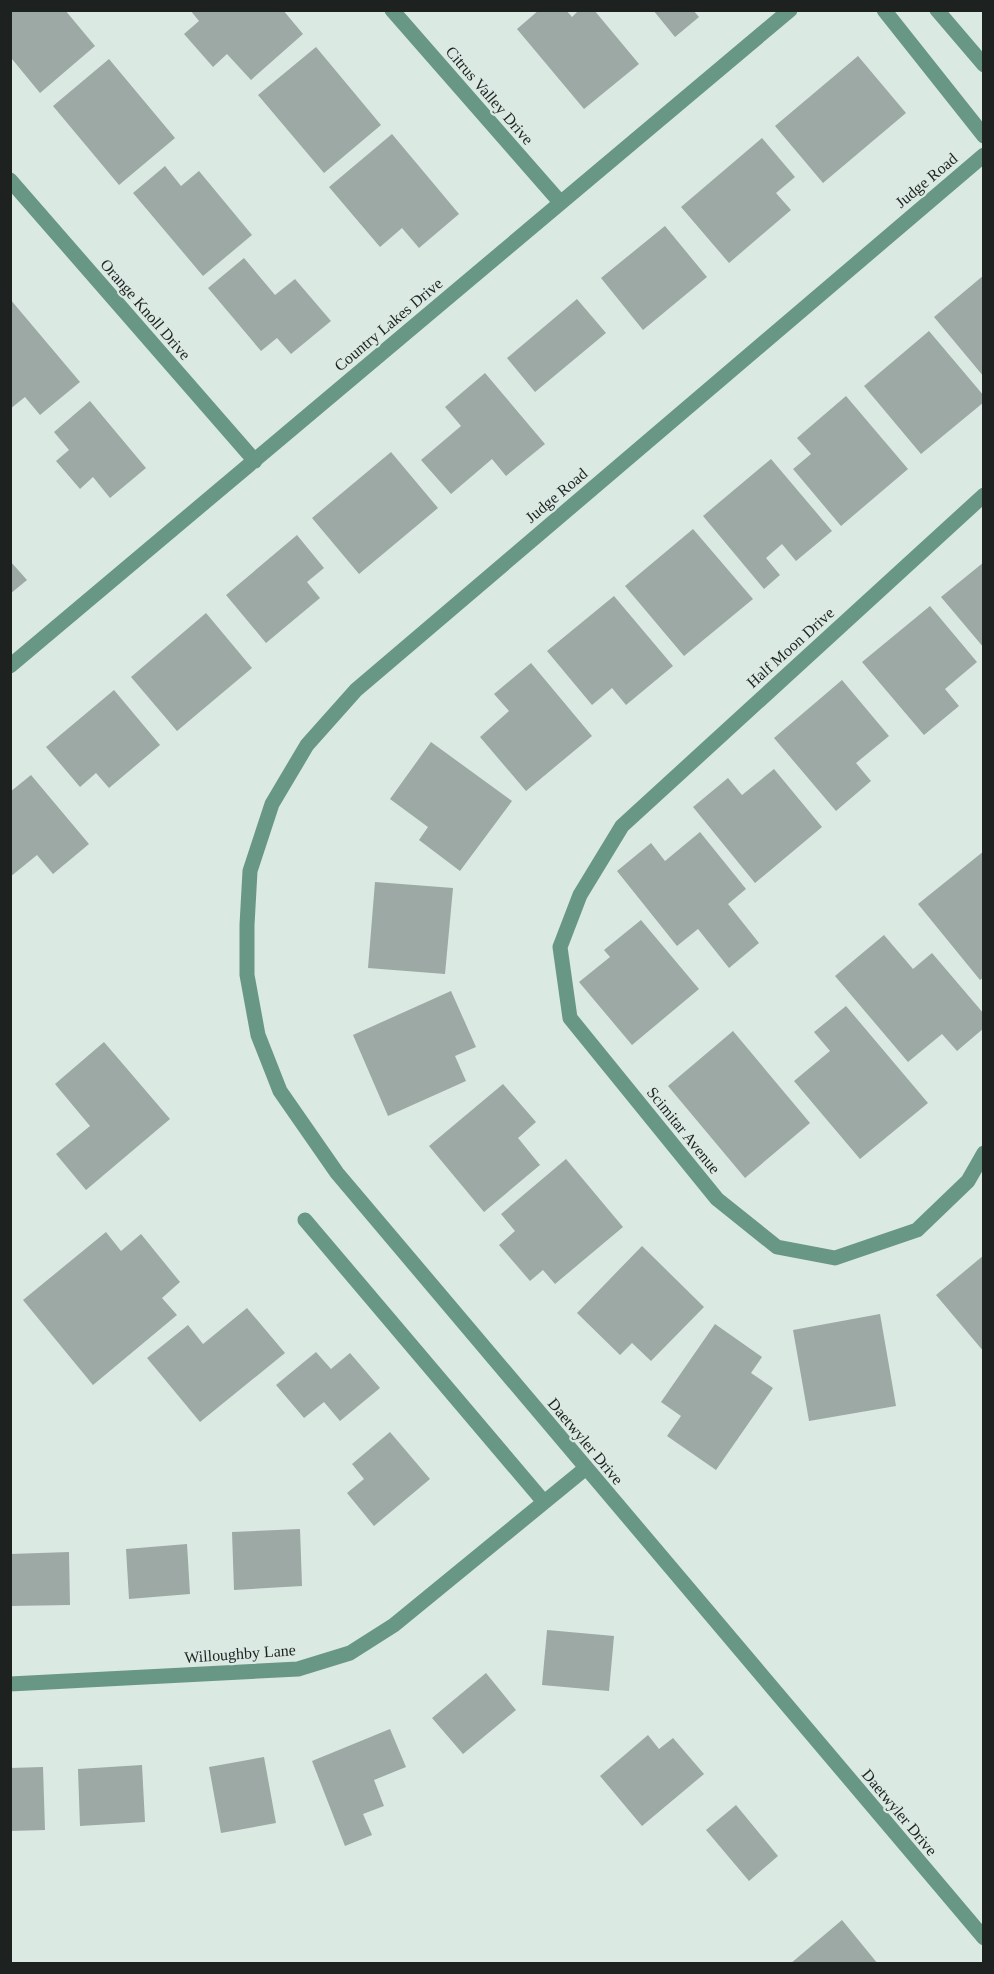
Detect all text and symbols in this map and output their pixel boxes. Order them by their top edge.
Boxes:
street label: Citrus Valley Drive [442,43,537,148]
street label: Judge Road [892,150,961,212]
street label: Orange Knoll Drive [96,255,194,364]
street label: Country Lakes Drive [331,274,446,375]
street label: Judge Road [522,465,591,527]
street label: Half Moon Drive [743,604,837,691]
street label: Scimitar Avenue [644,1084,724,1177]
street label: Daetwyler Drive [544,1395,627,1488]
street label: Willoughby Lane [184,1641,296,1667]
street label: Daetwyler Drive [858,1766,941,1859]

